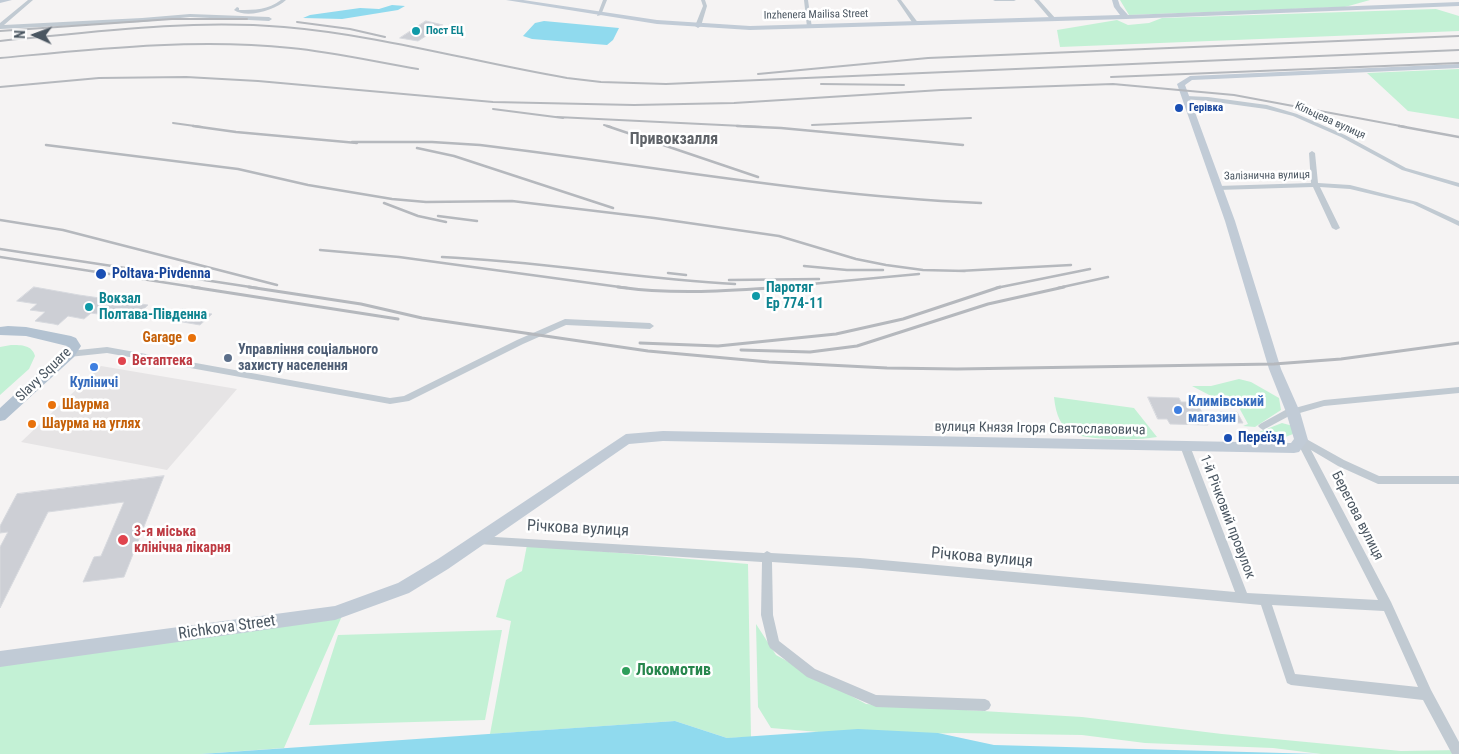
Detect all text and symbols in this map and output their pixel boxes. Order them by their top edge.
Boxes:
street label: Inzhenera Mailisa Street [764,7,868,23]
north arrow [10,10,60,60]
place label: Пост ЕЦ [426,24,464,38]
marker: Пост ЕЦ [410,25,422,37]
text: N [12,30,28,39]
street label: Кільцева вулиця [1293,100,1367,142]
place label: Герівка [1189,101,1223,115]
marker: Герівка [1173,102,1185,114]
district label: Привокзалля [630,130,718,150]
street label: Залізнична вулиця [1224,169,1310,183]
place label: Poltava-Pivdenna [112,266,211,282]
marker: Poltava-Pivdenna [94,267,108,281]
place label: Паротяг Ер 774-11 [766,280,823,312]
marker: Паротяг Ер 774-11 [750,290,762,302]
place label: Вокзал Полтава-Південна [99,291,207,324]
marker: Вокзал Полтава-Південна [83,301,95,313]
place label: Garage [142,330,182,346]
marker: Garage [186,332,198,344]
place label: Управління соціального захисту населення [238,342,378,374]
street label: Slavy Square [13,344,75,406]
marker: Управління соціального захисту населення [222,352,234,364]
place label: Ветаптека [132,353,193,369]
marker: Ветаптека [116,355,128,367]
marker: Куліничі [88,361,100,373]
place label: Куліничі [70,375,118,391]
place label: Климівський магазин [1188,394,1264,427]
place label: Шаурма [62,397,109,413]
marker: Шаурма [46,399,58,411]
marker: Климівський магазин [1172,404,1184,416]
place label: Шаурма на углях [42,416,141,432]
marker: Шаурма на углях [26,418,38,430]
street label: вулиця Князя Ігоря Святославовича [934,419,1146,439]
place label: Переїзд [1238,430,1285,446]
marker: Переїзд [1222,432,1234,444]
street label: 1-й Річковий провулок [1196,453,1258,581]
street label: Берегова вулиця [1327,469,1387,563]
street label: Річкова вулиця [527,517,629,541]
place label: 3-я міська клінічна лікарня [134,524,231,556]
marker: 3-я міська клінічна лікарня [116,533,130,547]
street label: Річкова вулиця [930,544,1034,572]
street label: Richkova Street [177,612,277,644]
place label: Локомотив [636,661,711,681]
marker: Локомотив [620,665,632,677]

